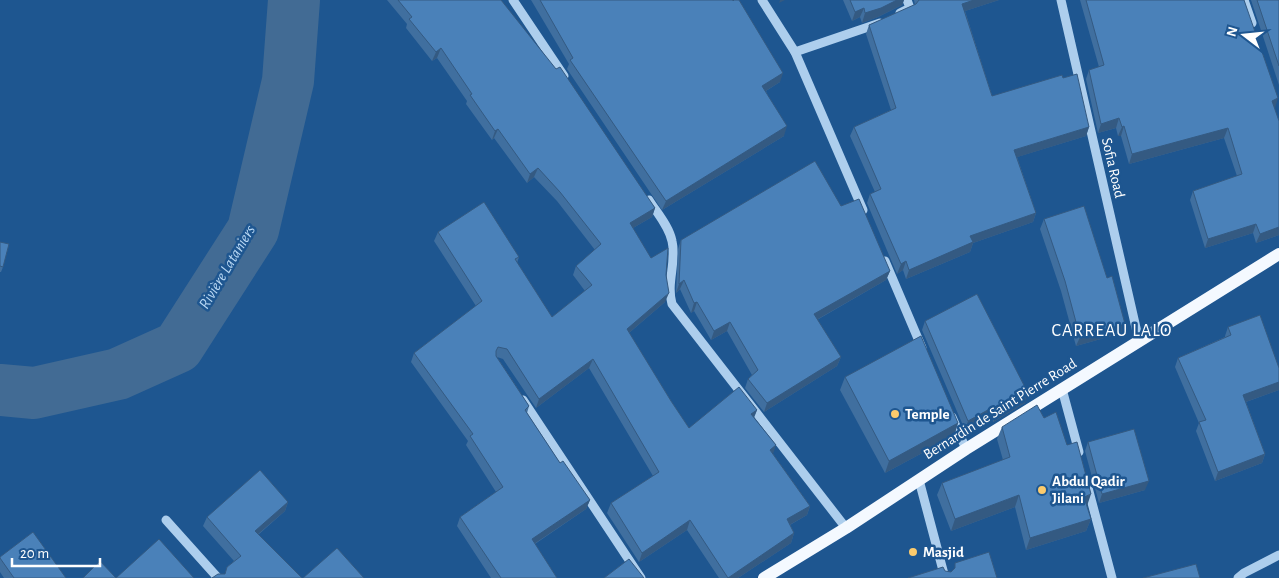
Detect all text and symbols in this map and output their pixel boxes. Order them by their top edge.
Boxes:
north arrow [1219,10,1269,60]
text: N [1224,25,1241,38]
street label: Sofia Road [1099,136,1127,200]
water label: Rivière Lataniers [196,223,258,311]
district label: CARREAU LALO [1052,322,1172,340]
street label: Bernardin de Saint Pierre Road [921,356,1079,462]
place label: Temple [905,407,950,422]
marker: Temple [889,408,901,420]
place label: Abdul Qadir Jilani [1052,474,1126,506]
marker: Abdul Qadir Jilani [1036,484,1048,496]
scale bar [12,536,100,568]
place label: Masjid [923,545,964,560]
text: 20 m [20,546,49,561]
marker: Masjid [907,546,919,558]

